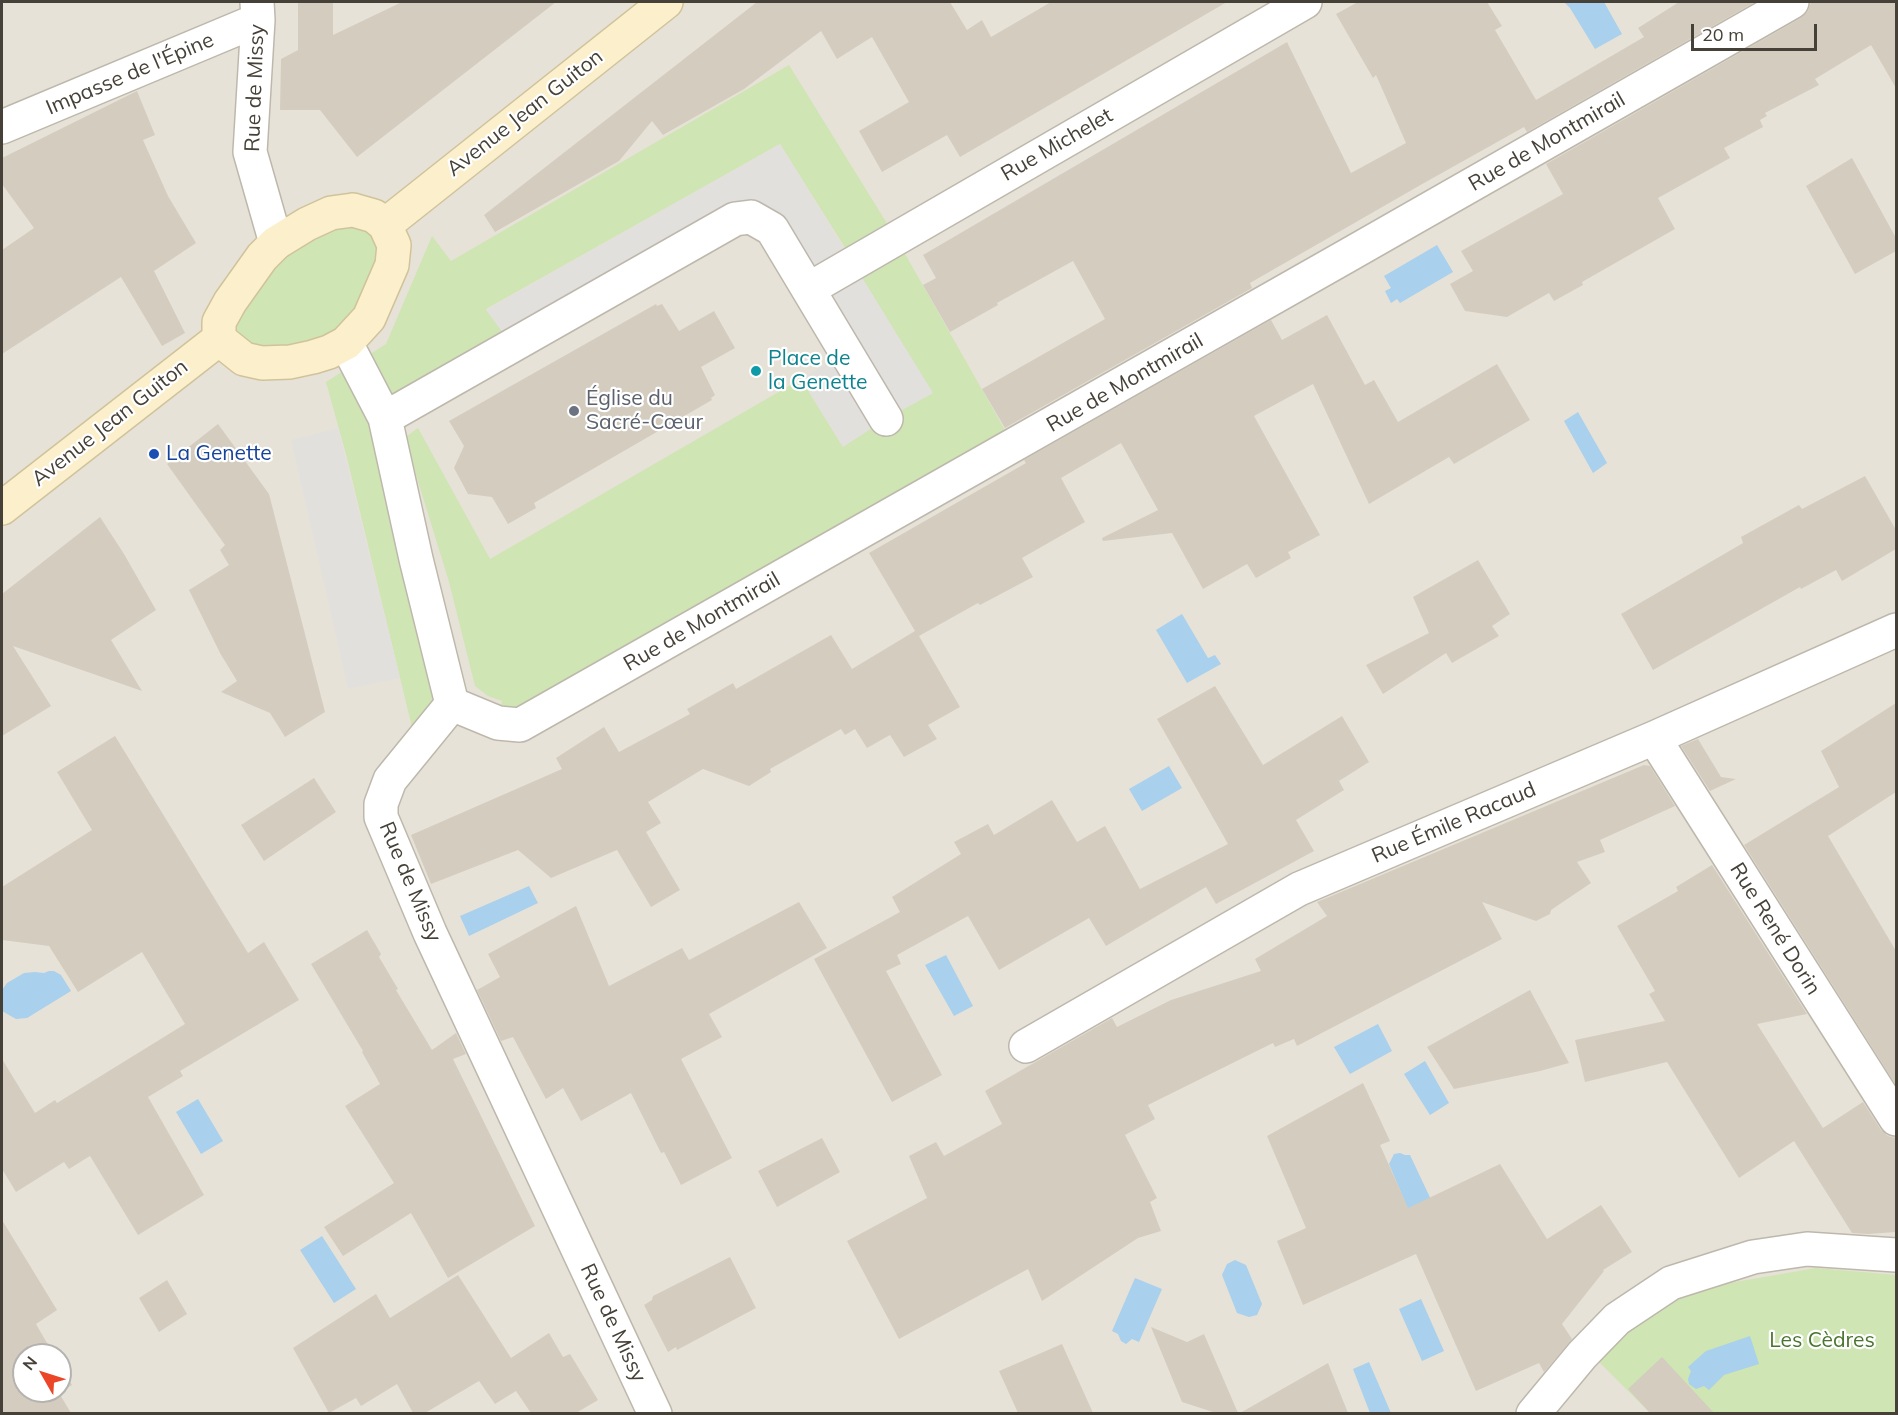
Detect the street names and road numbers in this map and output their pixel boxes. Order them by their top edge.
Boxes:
street label: Rue de Missy [240,24,270,152]
street label: Impasse de l'Épine [42,27,218,121]
street label: Avenue Jean Guiton [442,44,608,182]
street label: Rue de Montmirail [1464,87,1630,197]
street label: Rue Michelet [997,103,1117,187]
street label: Rue de Montmirail [1042,328,1208,438]
street label: Avenue Jean Guiton [27,354,193,492]
street label: Rue de Montmirail [619,567,785,677]
street label: Rue Émile Racaud [1368,777,1540,869]
street label: Rue de Missy [373,818,447,946]
street label: Rue René Dorin [1724,858,1826,1000]
street label: Rue de Missy [575,1260,651,1386]

